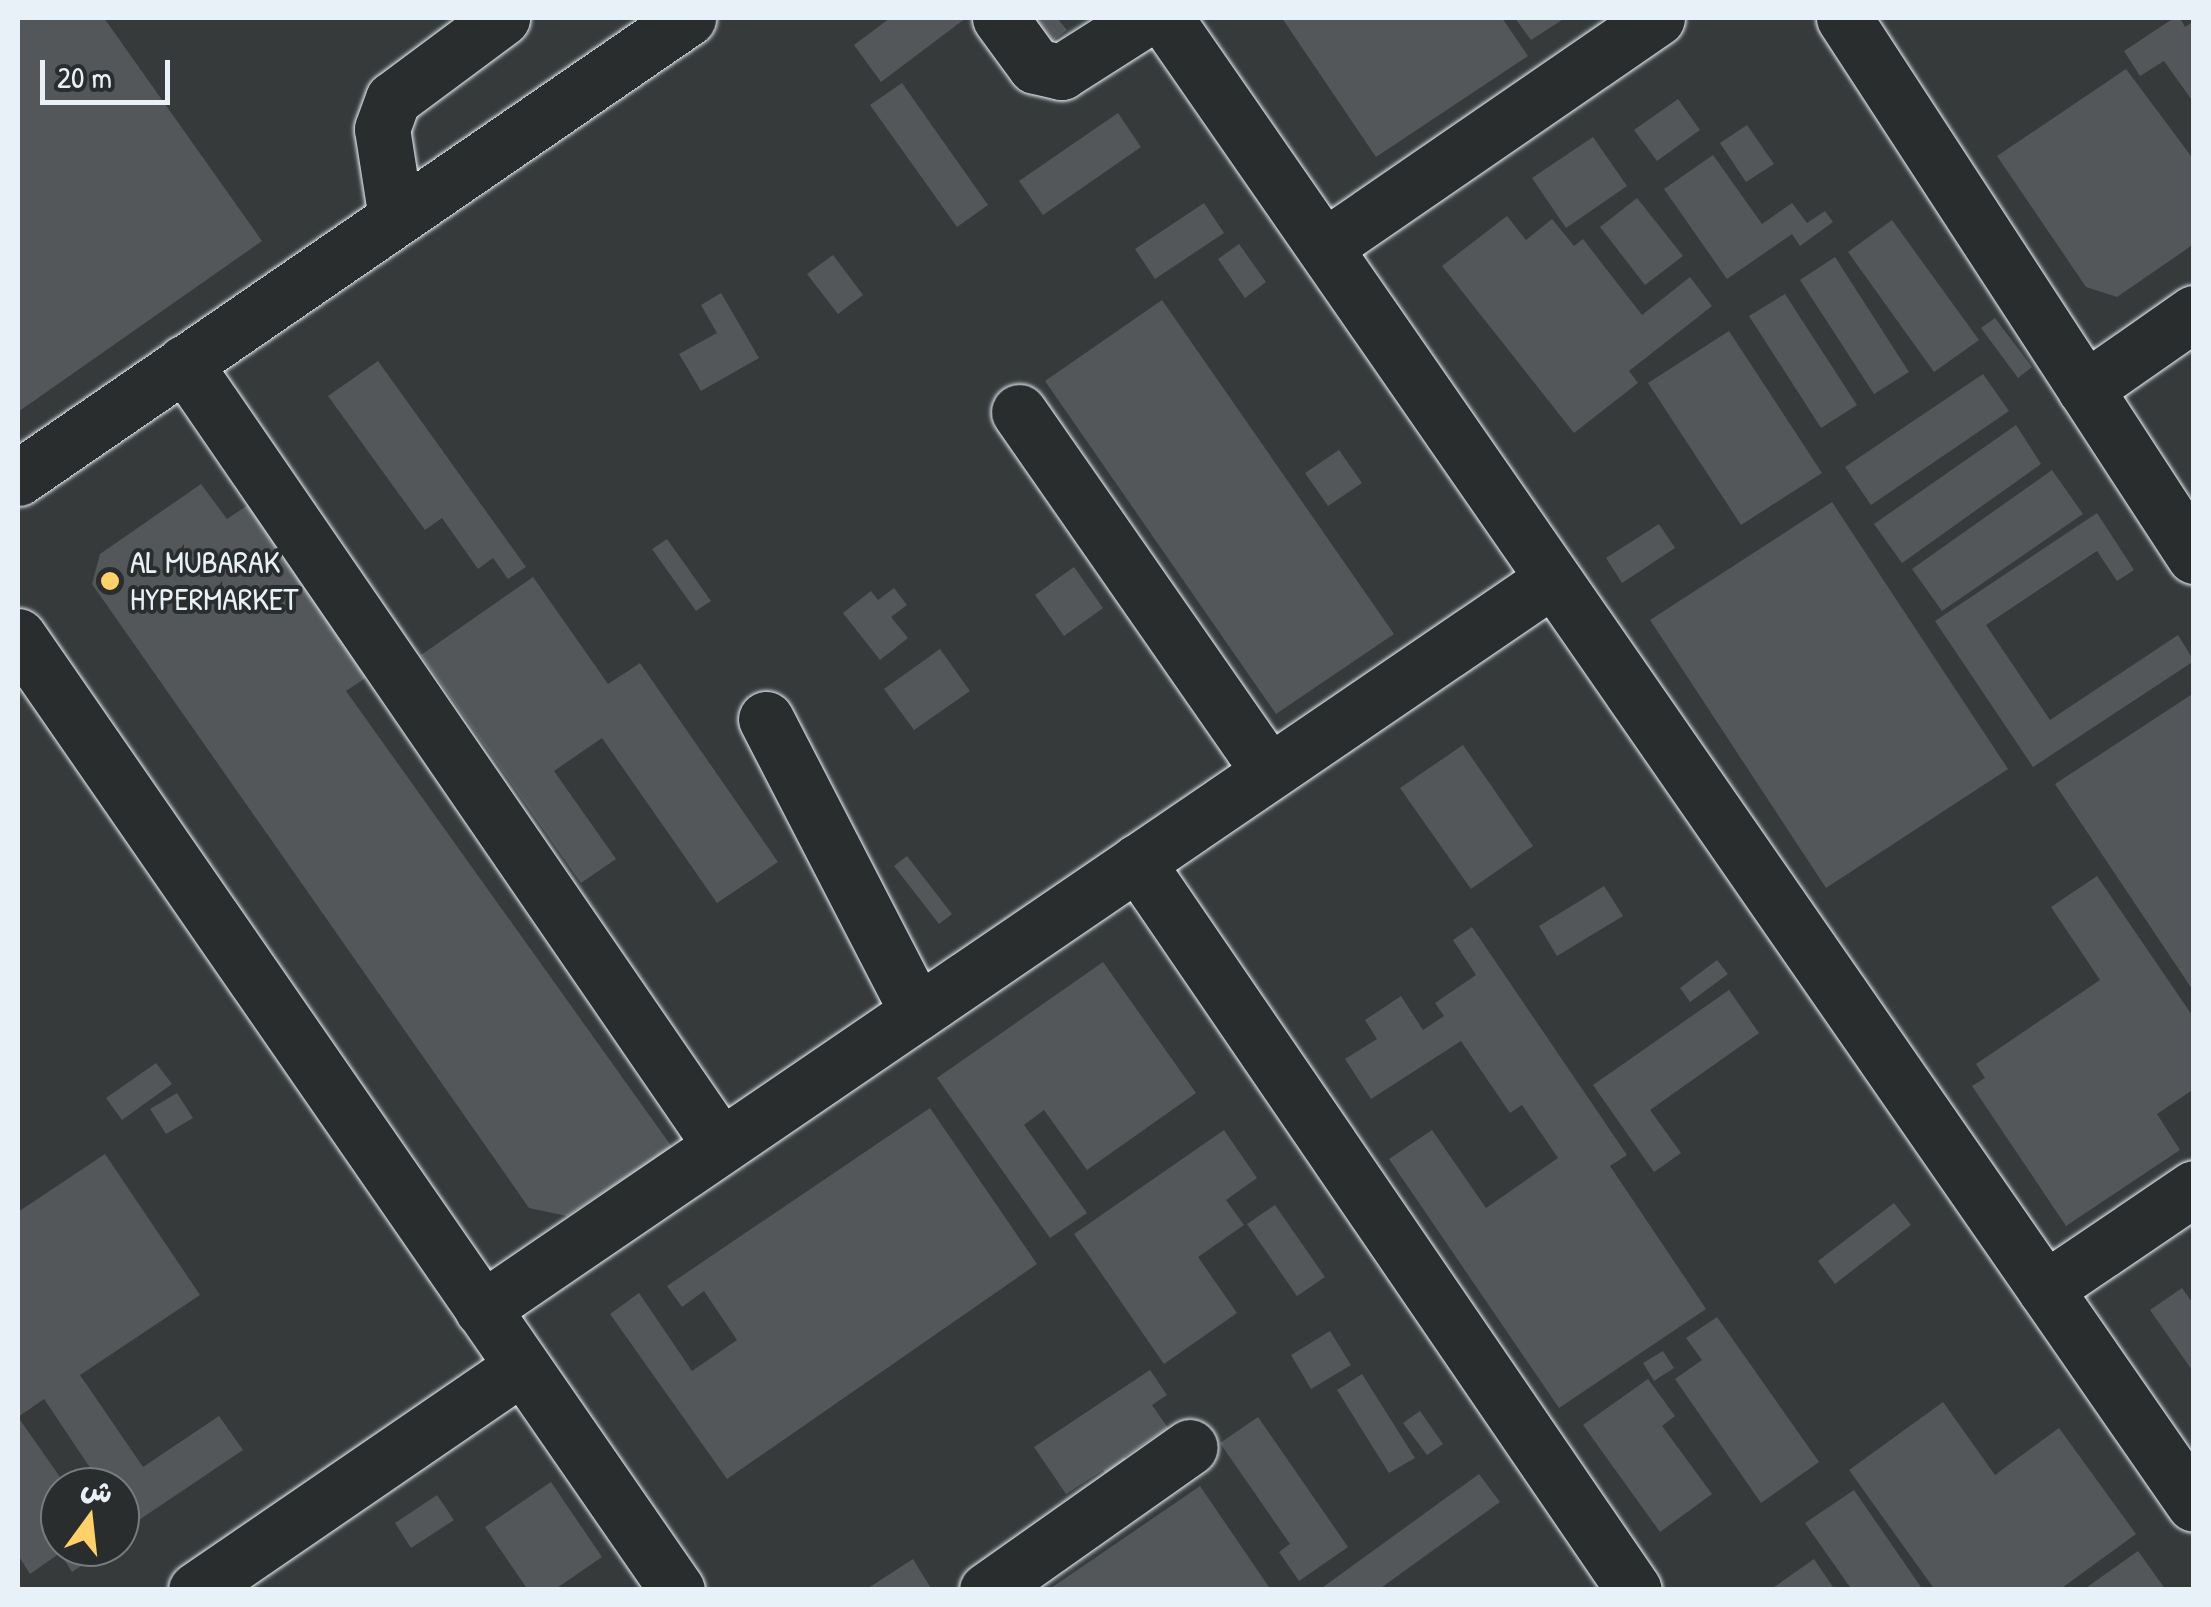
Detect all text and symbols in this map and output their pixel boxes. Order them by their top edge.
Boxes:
scale bar [45,40,175,102]
text: 20 m [57,57,112,97]
place label: AL MUBARAK HYPERMARKET [130,544,298,619]
marker: AL MUBARAK HYPERMARKET [99,570,121,592]
north arrow [40,1467,140,1567]
text: ش [77,1468,117,1512]

